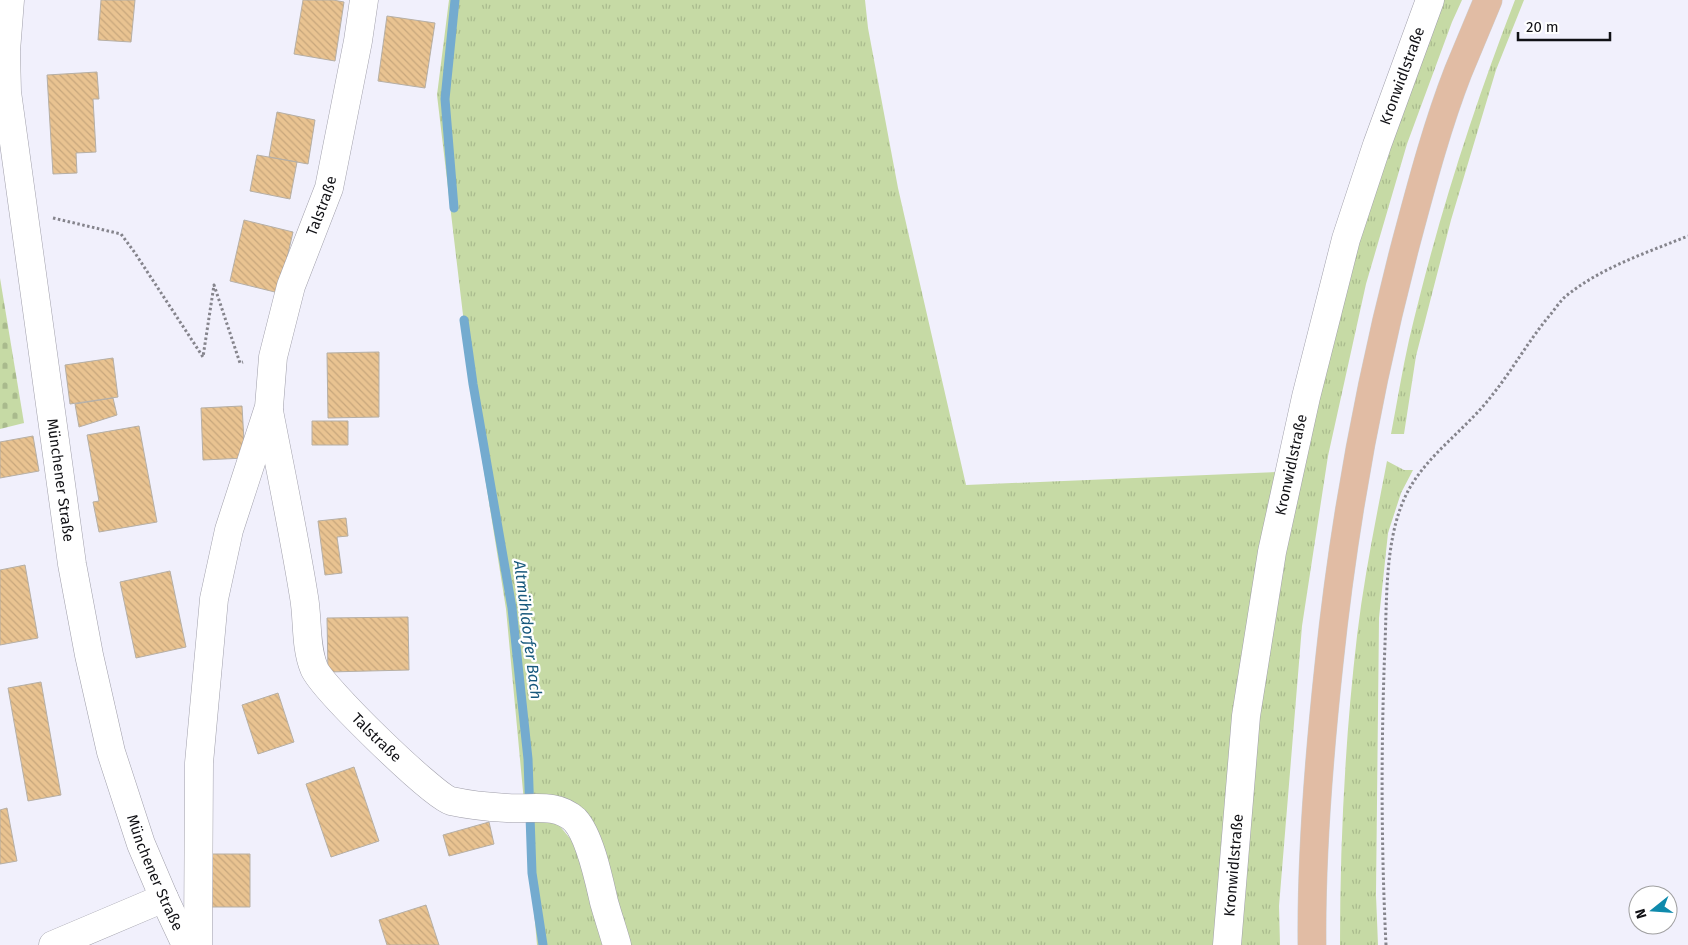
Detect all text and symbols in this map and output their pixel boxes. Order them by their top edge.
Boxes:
scale bar [1518,10,1610,42]
text: 20 m [1526,18,1559,36]
street label: Kronwidlstraße [1376,24,1428,127]
street label: Talstraße [302,174,340,238]
street label: Kronwidlstraße [1271,413,1311,517]
street label: Münchener Straße [43,417,78,543]
water label: Altmühldorfer Bach [510,558,546,701]
street label: Talstraße [348,709,405,766]
street label: Münchener Straße [123,812,187,934]
street label: Kronwidlstraße [1220,813,1247,917]
north arrow [1628,885,1678,935]
text: N [1632,907,1651,921]

